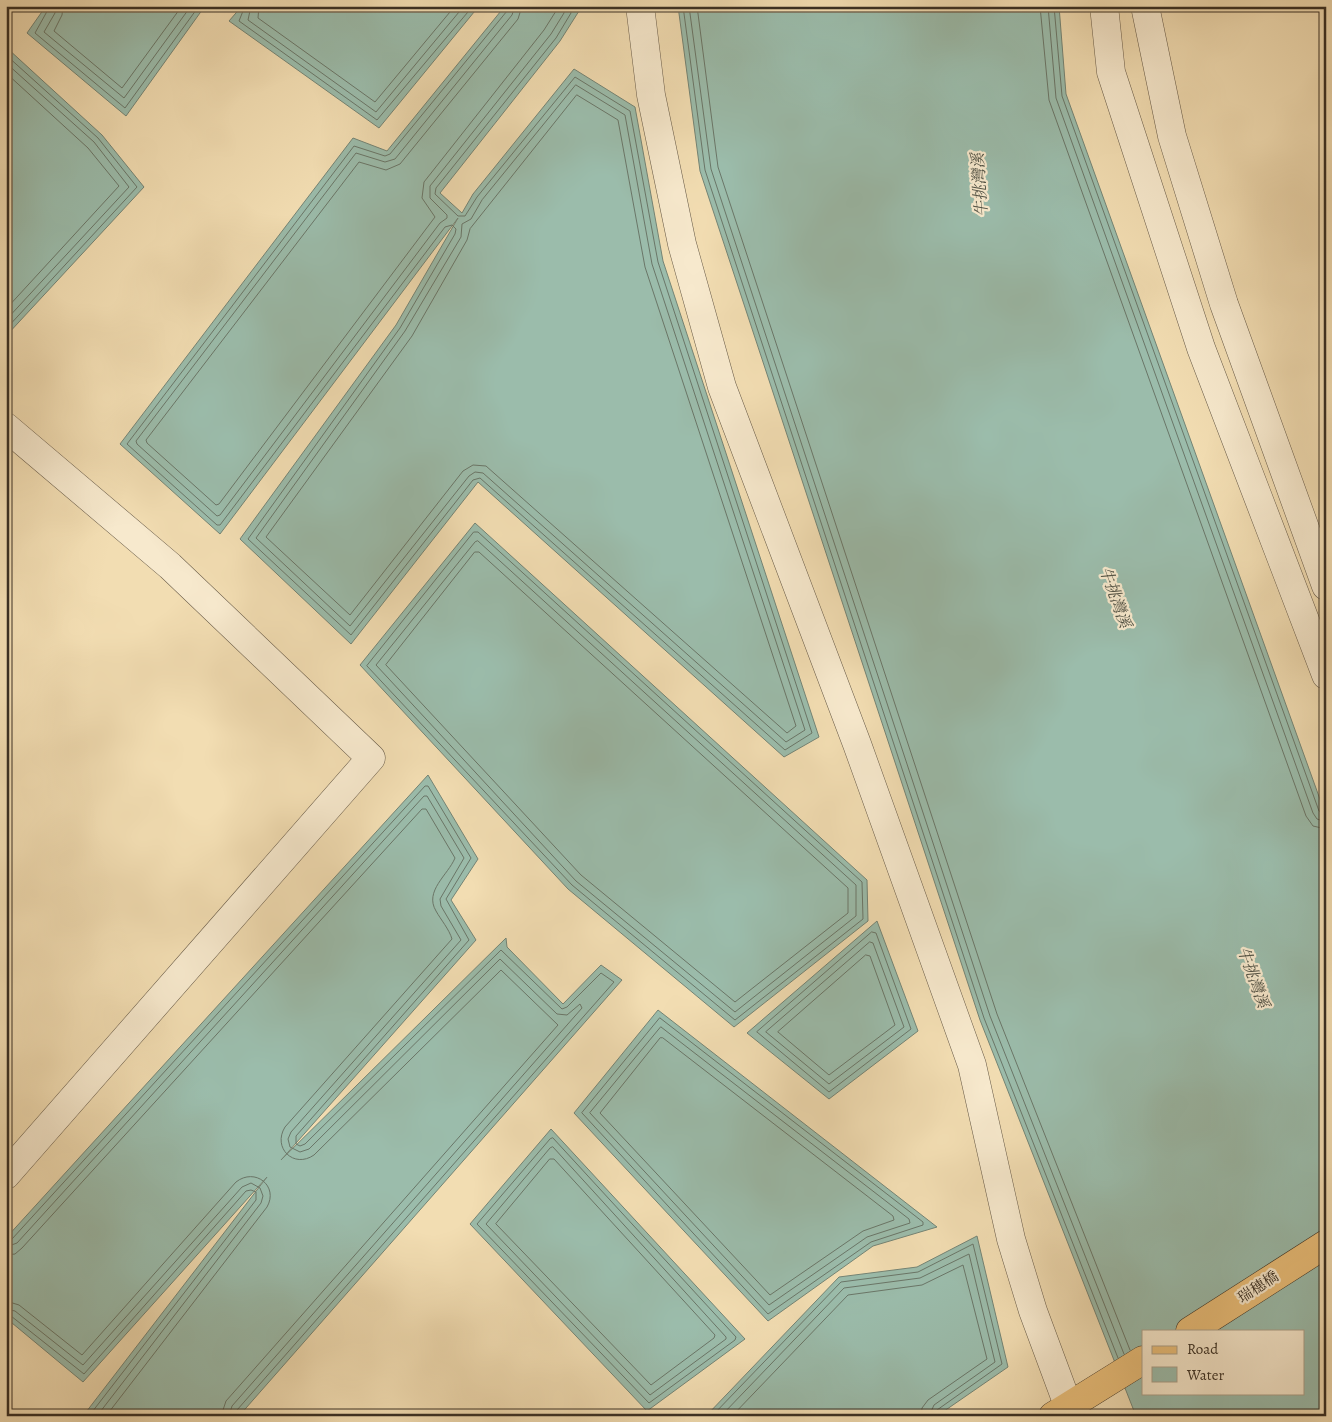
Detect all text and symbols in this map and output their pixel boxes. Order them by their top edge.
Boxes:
water label: 牛挑灣溪 [967,150,993,218]
water label: 牛挑灣溪 [1094,564,1137,633]
water label: 牛挑灣溪 [1232,944,1275,1013]
street label: 瑞穗橋 [1234,1266,1282,1308]
legend [1142,1330,1304,1394]
text: Road [1187,1339,1219,1359]
text: Water [1186,1365,1224,1385]

